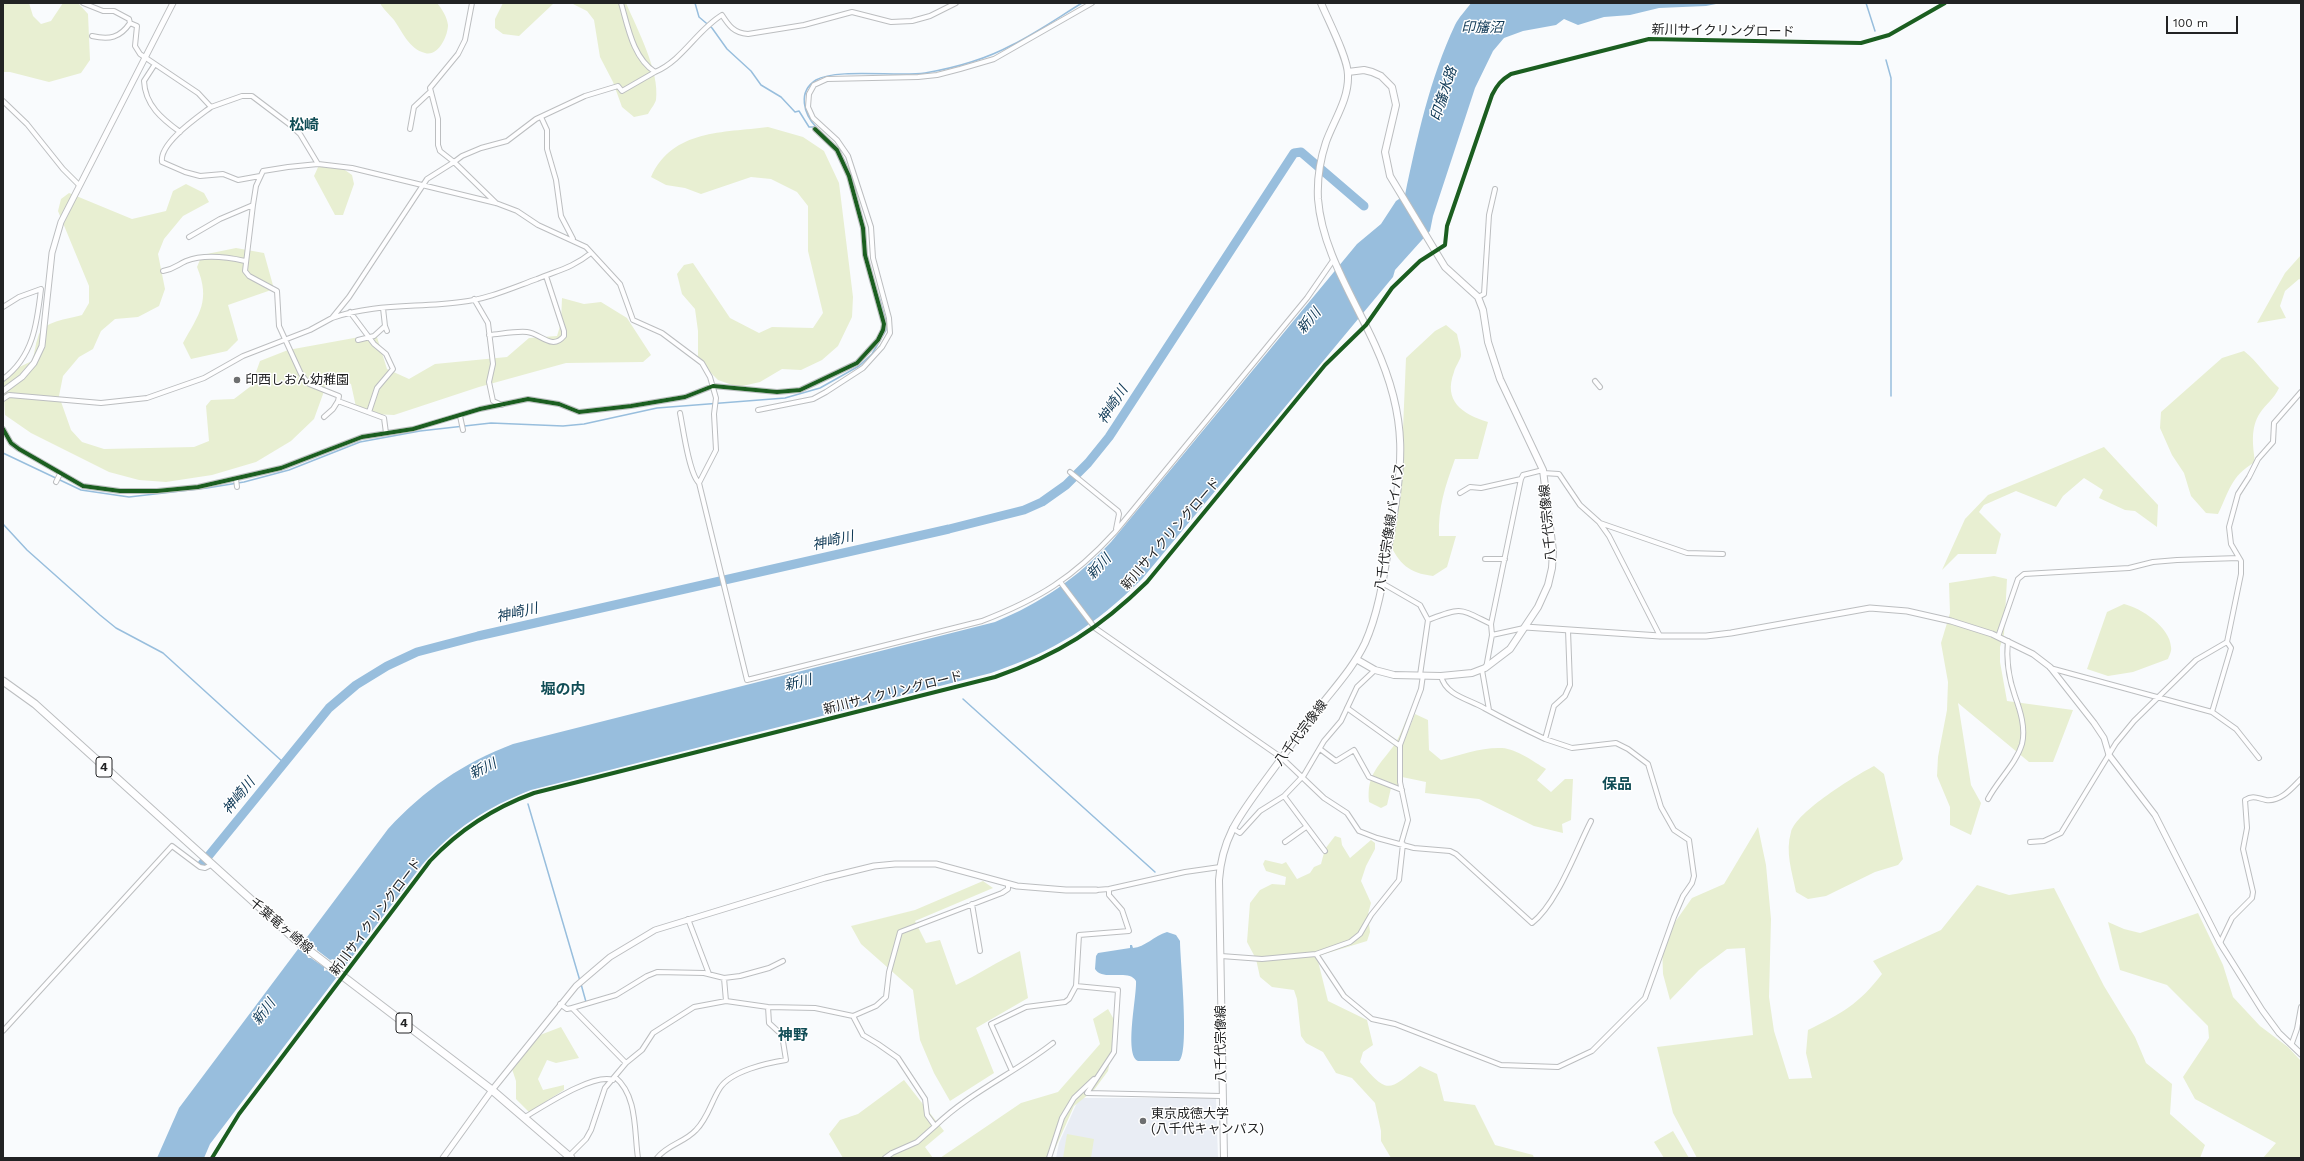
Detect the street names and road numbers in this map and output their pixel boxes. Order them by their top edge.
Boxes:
street label: 新川サイクリングロード [1651,22,1795,40]
street label: 八千代宗像線バイパス [1372,462,1408,592]
street label: 新川サイクリングロード [1118,475,1224,593]
street label: 八千代宗像線 [1537,483,1559,563]
street label: 新川サイクリングロード [822,668,964,718]
street label: 八千代宗像線 [1271,697,1331,769]
road number: 4 [96,757,112,777]
street label: 新川サイクリングロード [327,855,425,979]
street label: 千葉竜ヶ崎線 [246,895,316,957]
street label: 八千代宗像線 [1213,1005,1229,1083]
road number: 4 [396,1013,412,1033]

